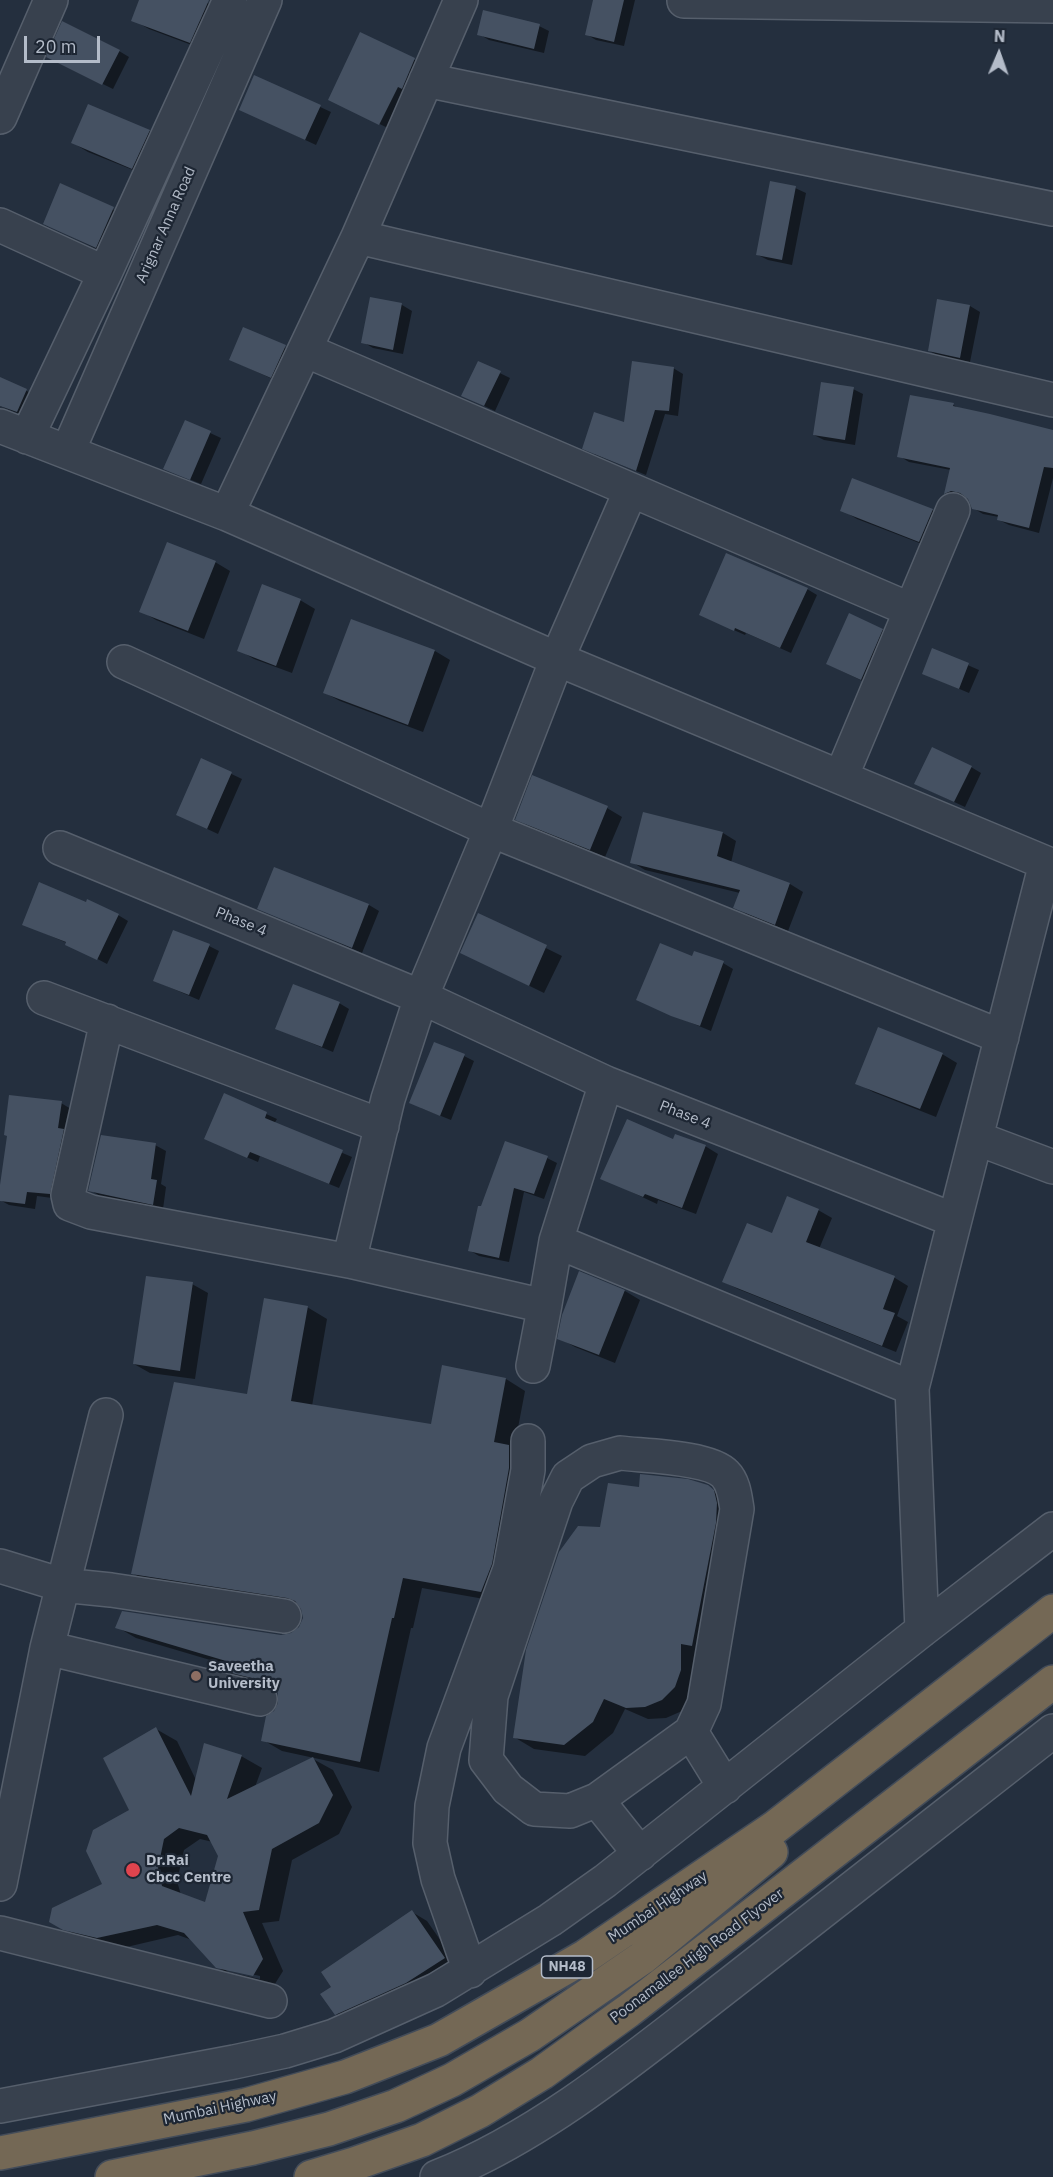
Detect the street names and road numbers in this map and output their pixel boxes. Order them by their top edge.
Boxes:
street label: Arignar Anna Road [132,164,200,286]
street label: Phase 4 [213,904,269,940]
street label: Phase 4 [657,1097,713,1133]
street label: Mumbai Highway [605,1867,711,1947]
street label: Poonamallee High Road Flyover [607,1885,787,2027]
road number: NH48 [542,1956,592,1978]
street label: Mumbai Highway [162,2087,278,2129]

